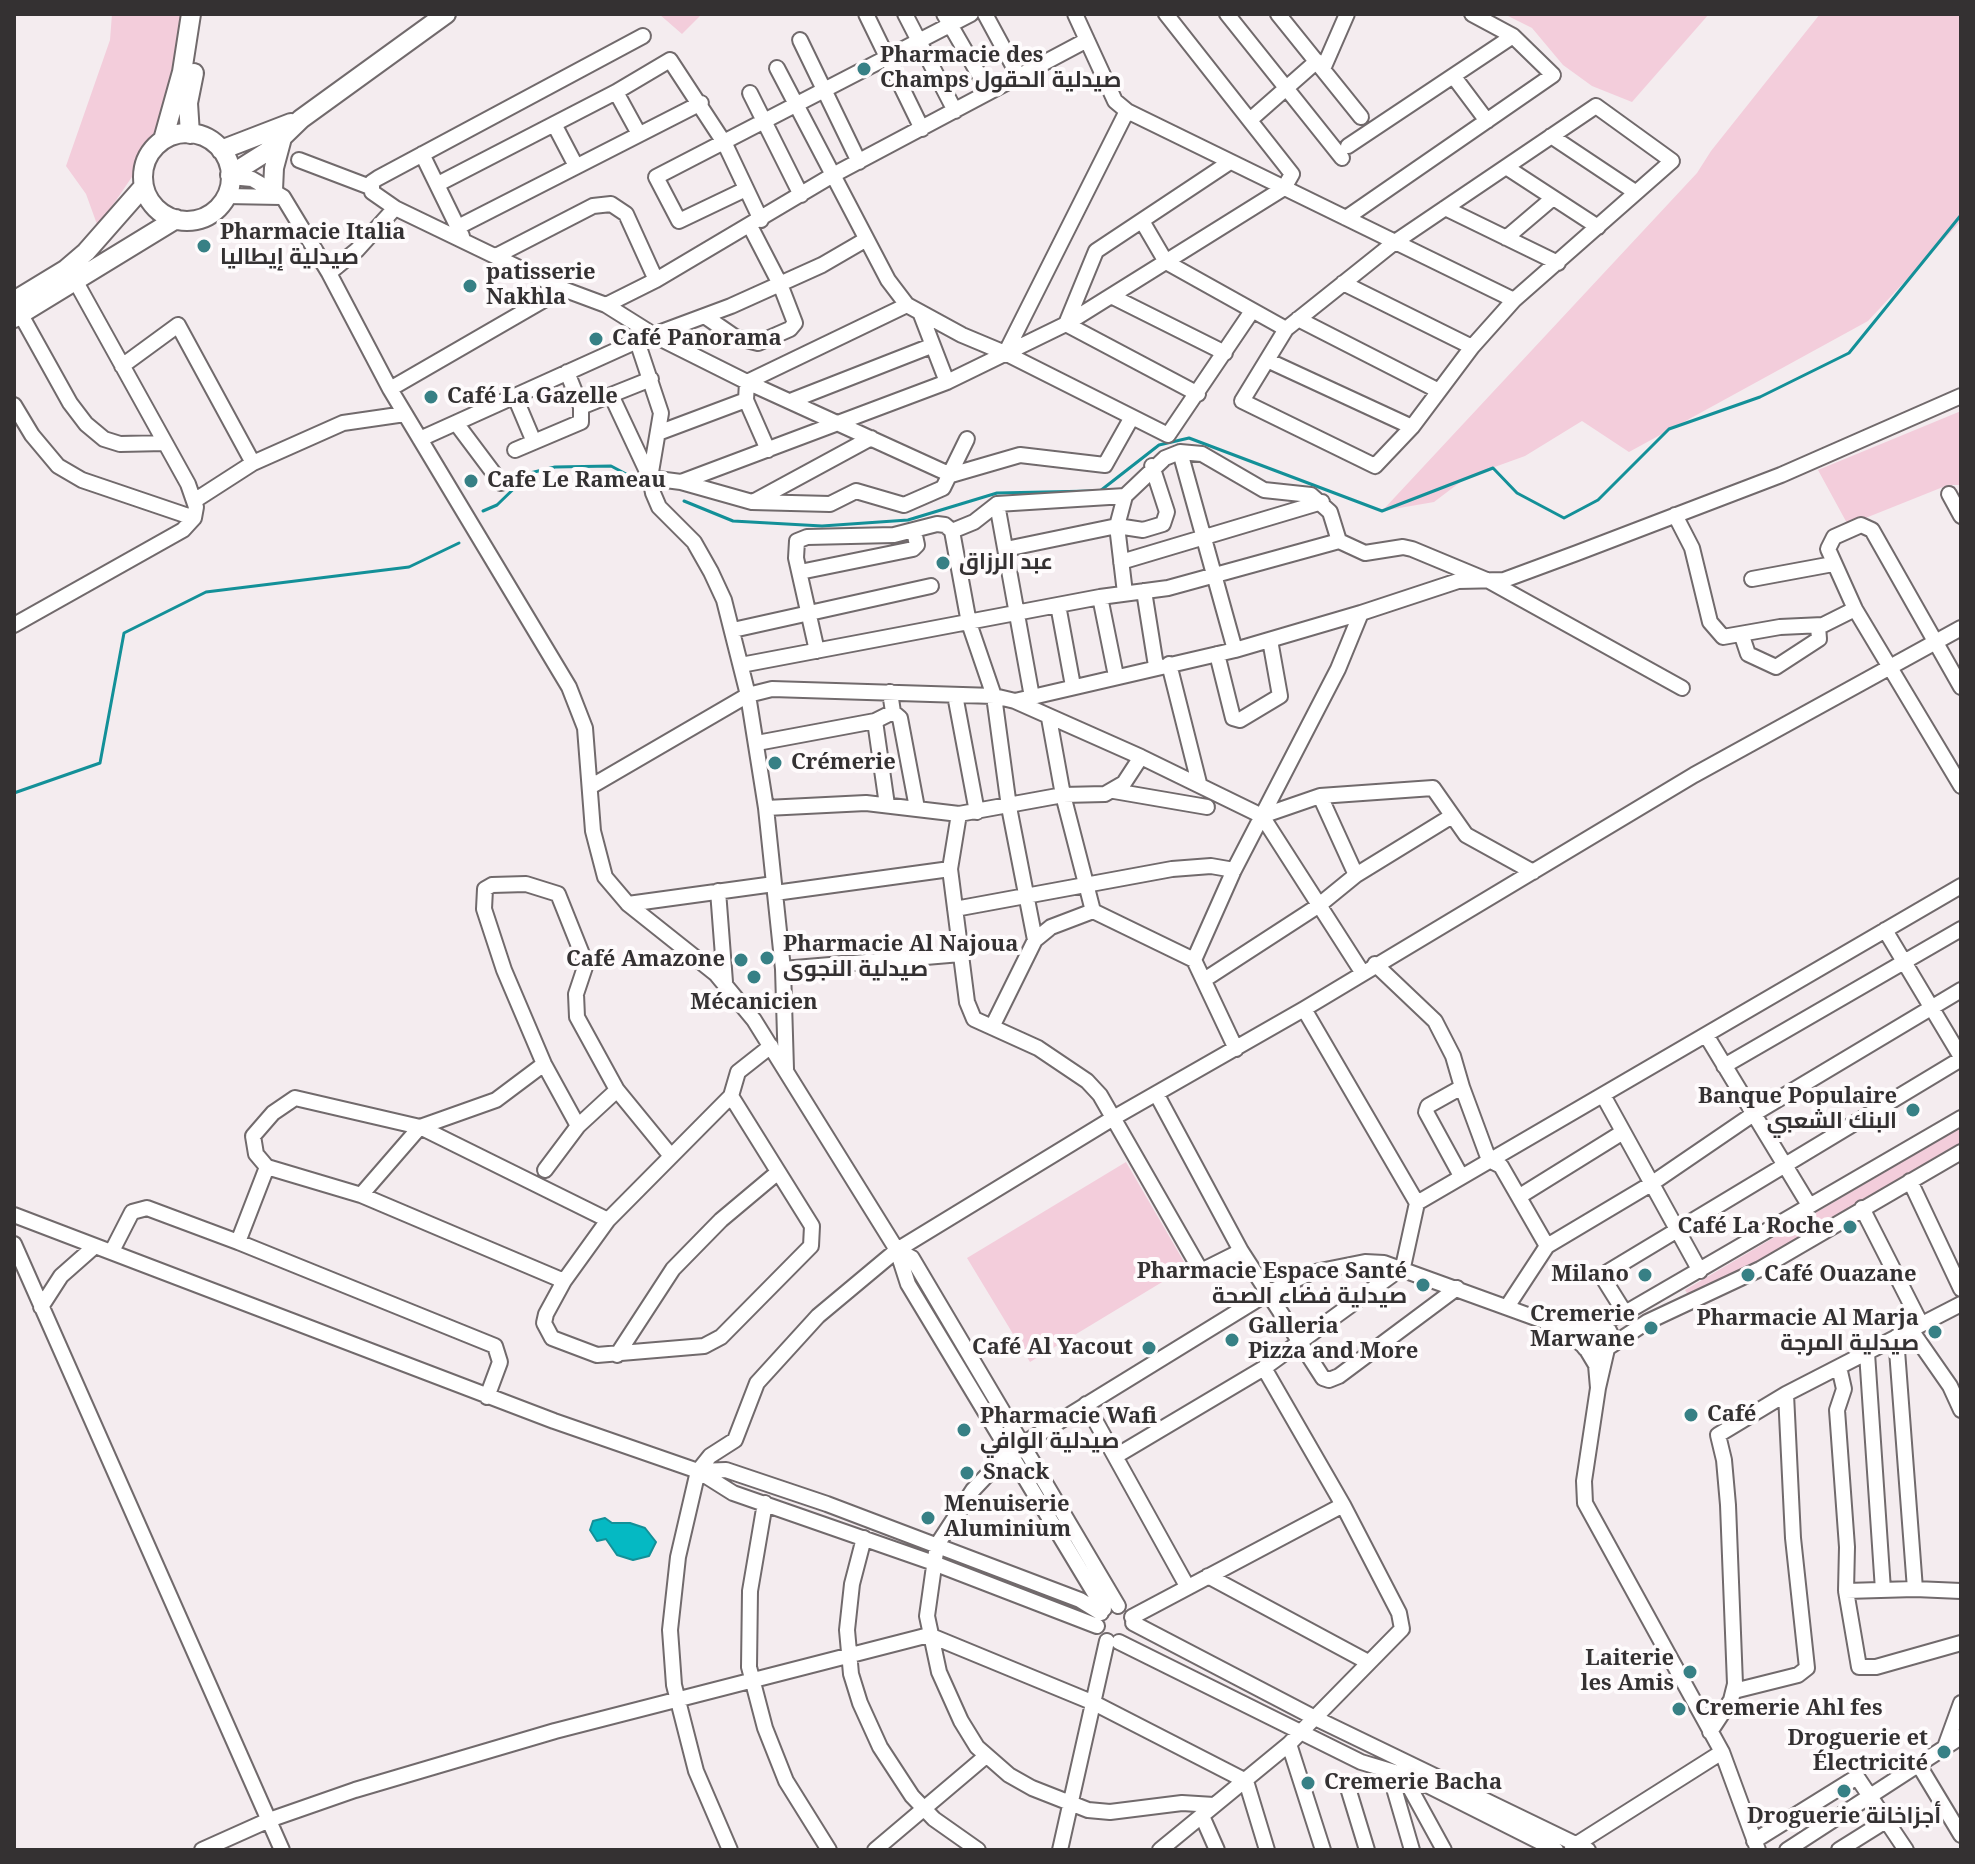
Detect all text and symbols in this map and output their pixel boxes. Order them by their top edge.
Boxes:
place label: Pharmacie des Champs صيدلية الحقول [880,43,1121,94]
marker: Pharmacie des Champs صيدلية الحقول [855,60,873,78]
place label: Pharmacie Italia صيدلية إيطاليا [220,220,406,272]
marker: Pharmacie Italia صيدلية إيطاليا [195,237,213,255]
place label: patisserie Nakhla [486,260,596,312]
marker: patisserie Nakhla [461,277,479,295]
place label: Café Panorama [612,326,782,352]
marker: Café Panorama [587,330,605,348]
place label: Café La Gazelle [447,384,618,410]
marker: Café La Gazelle [422,388,440,406]
place label: Cafe Le Rameau [487,468,666,494]
marker: Cafe Le Rameau [462,472,480,490]
place label: عبد الرزاق [959,550,1053,576]
marker: عبد الرزاق [934,554,952,572]
place label: Crémerie [791,750,896,776]
marker: Crémerie [766,754,784,772]
place label: Pharmacie Al Najoua صيدلية النجوى [783,932,1018,984]
place label: Café Amazone [566,947,725,973]
marker: Pharmacie Al Najoua صيدلية النجوى [758,949,776,967]
marker: Café Amazone [732,951,750,969]
marker: Mécanicien [745,968,763,986]
place label: Mécanicien [690,990,818,1016]
place label: Banque Populaire البنك الشعبي [1698,1084,1897,1136]
marker: Banque Populaire البنك الشعبي [1904,1101,1922,1119]
place label: Café La Roche [1677,1214,1834,1240]
marker: Café La Roche [1841,1218,1859,1236]
place label: Pharmacie Espace Santé صيدلية فضاء الصحة [1137,1259,1407,1310]
place label: Milano [1551,1262,1629,1288]
place label: Café Ouazane [1764,1262,1916,1288]
marker: Milano [1636,1266,1654,1284]
marker: Café Ouazane [1739,1266,1757,1284]
marker: Pharmacie Espace Santé صيدلية فضاء الصحة [1414,1276,1432,1294]
place label: Cremerie Marwane [1530,1302,1635,1354]
place label: Pharmacie Al Marja صيدلية المرجة [1697,1306,1919,1358]
place label: Galleria Pizza and More [1248,1314,1418,1366]
marker: Cremerie Marwane [1642,1319,1660,1337]
marker: Pharmacie Al Marja صيدلية المرجة [1926,1323,1944,1341]
marker: Galleria Pizza and More [1223,1331,1241,1349]
place label: Café Al Yacout [972,1335,1133,1361]
marker: Café Al Yacout [1140,1339,1158,1357]
place label: Café [1707,1402,1756,1428]
place label: Pharmacie Wafi صيدلية الوافي [980,1404,1157,1456]
marker: Café [1682,1406,1700,1424]
marker: Pharmacie Wafi صيدلية الوافي [955,1421,973,1439]
place label: Snack [983,1460,1049,1486]
marker: Snack [958,1464,976,1482]
place label: Menuiserie Aluminium [944,1492,1071,1544]
marker: Menuiserie Aluminium [919,1509,937,1527]
place label: Laiterie les Amis [1581,1646,1674,1698]
marker: Laiterie les Amis [1681,1663,1699,1681]
place label: Cremerie Ahl fes [1695,1696,1882,1722]
marker: Cremerie Ahl fes [1670,1700,1688,1718]
place label: Droguerie et Électricité [1787,1726,1928,1778]
marker: Droguerie et Électricité [1935,1743,1953,1761]
place label: Cremerie Bacha [1324,1770,1502,1796]
marker: Cremerie Bacha [1299,1774,1317,1792]
marker: Droguerie أجزاخانة [1835,1782,1853,1800]
place label: Droguerie أجزاخانة [1747,1804,1941,1830]

